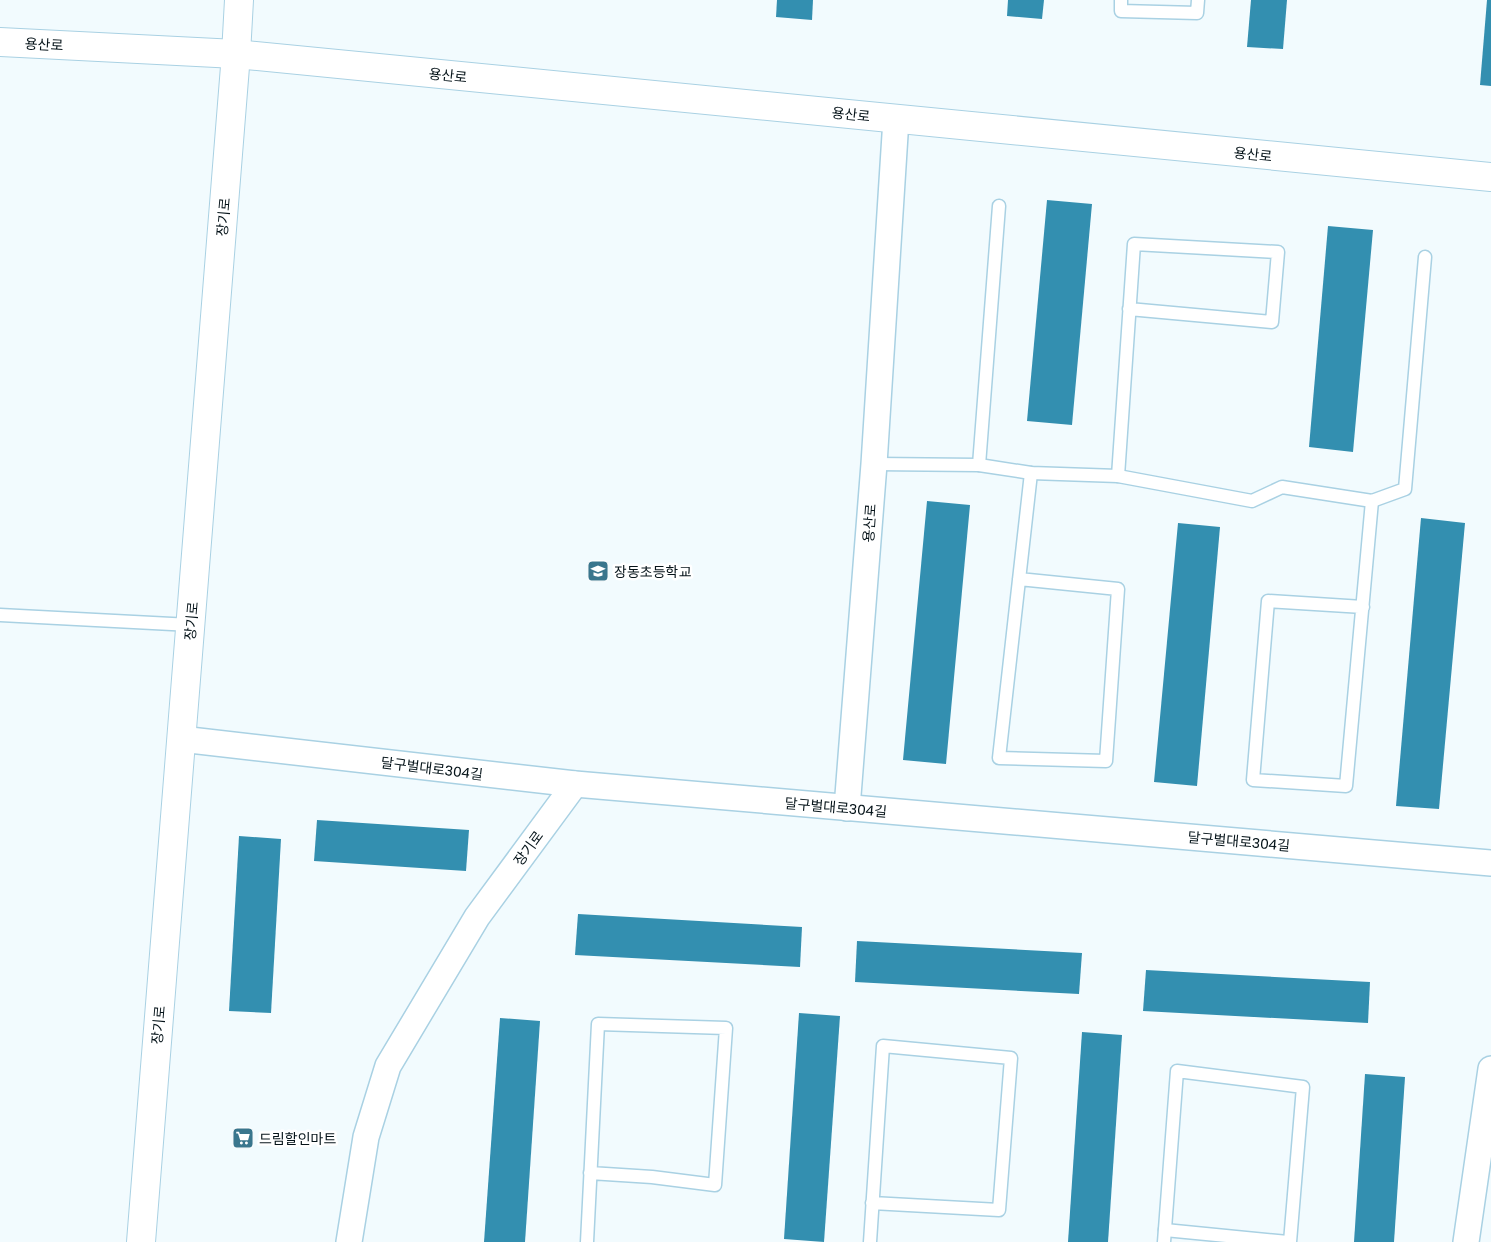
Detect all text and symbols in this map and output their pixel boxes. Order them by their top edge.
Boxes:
street label: 용산로 [24,35,64,54]
street label: 용산로 [428,65,468,85]
street label: 용산로 [831,104,871,124]
street label: 용산로 [1233,144,1273,164]
street label: 장기로 [213,197,233,237]
street label: 용산로 [859,503,879,543]
school or university icon: 장동초등학교 [586,559,610,583]
place label: 장동초등학교 [614,563,691,580]
street label: 장기로 [181,601,201,641]
street label: 달구벌대로304길 [380,753,484,783]
street label: 달구벌대로304길 [784,794,888,820]
street label: 장기로 [510,827,546,869]
street label: 달구벌대로304길 [1187,828,1291,854]
street label: 장기로 [148,1005,168,1045]
supermarket icon: 드림할인마트 [231,1126,255,1150]
place label: 드림할인마트 [259,1130,336,1147]

